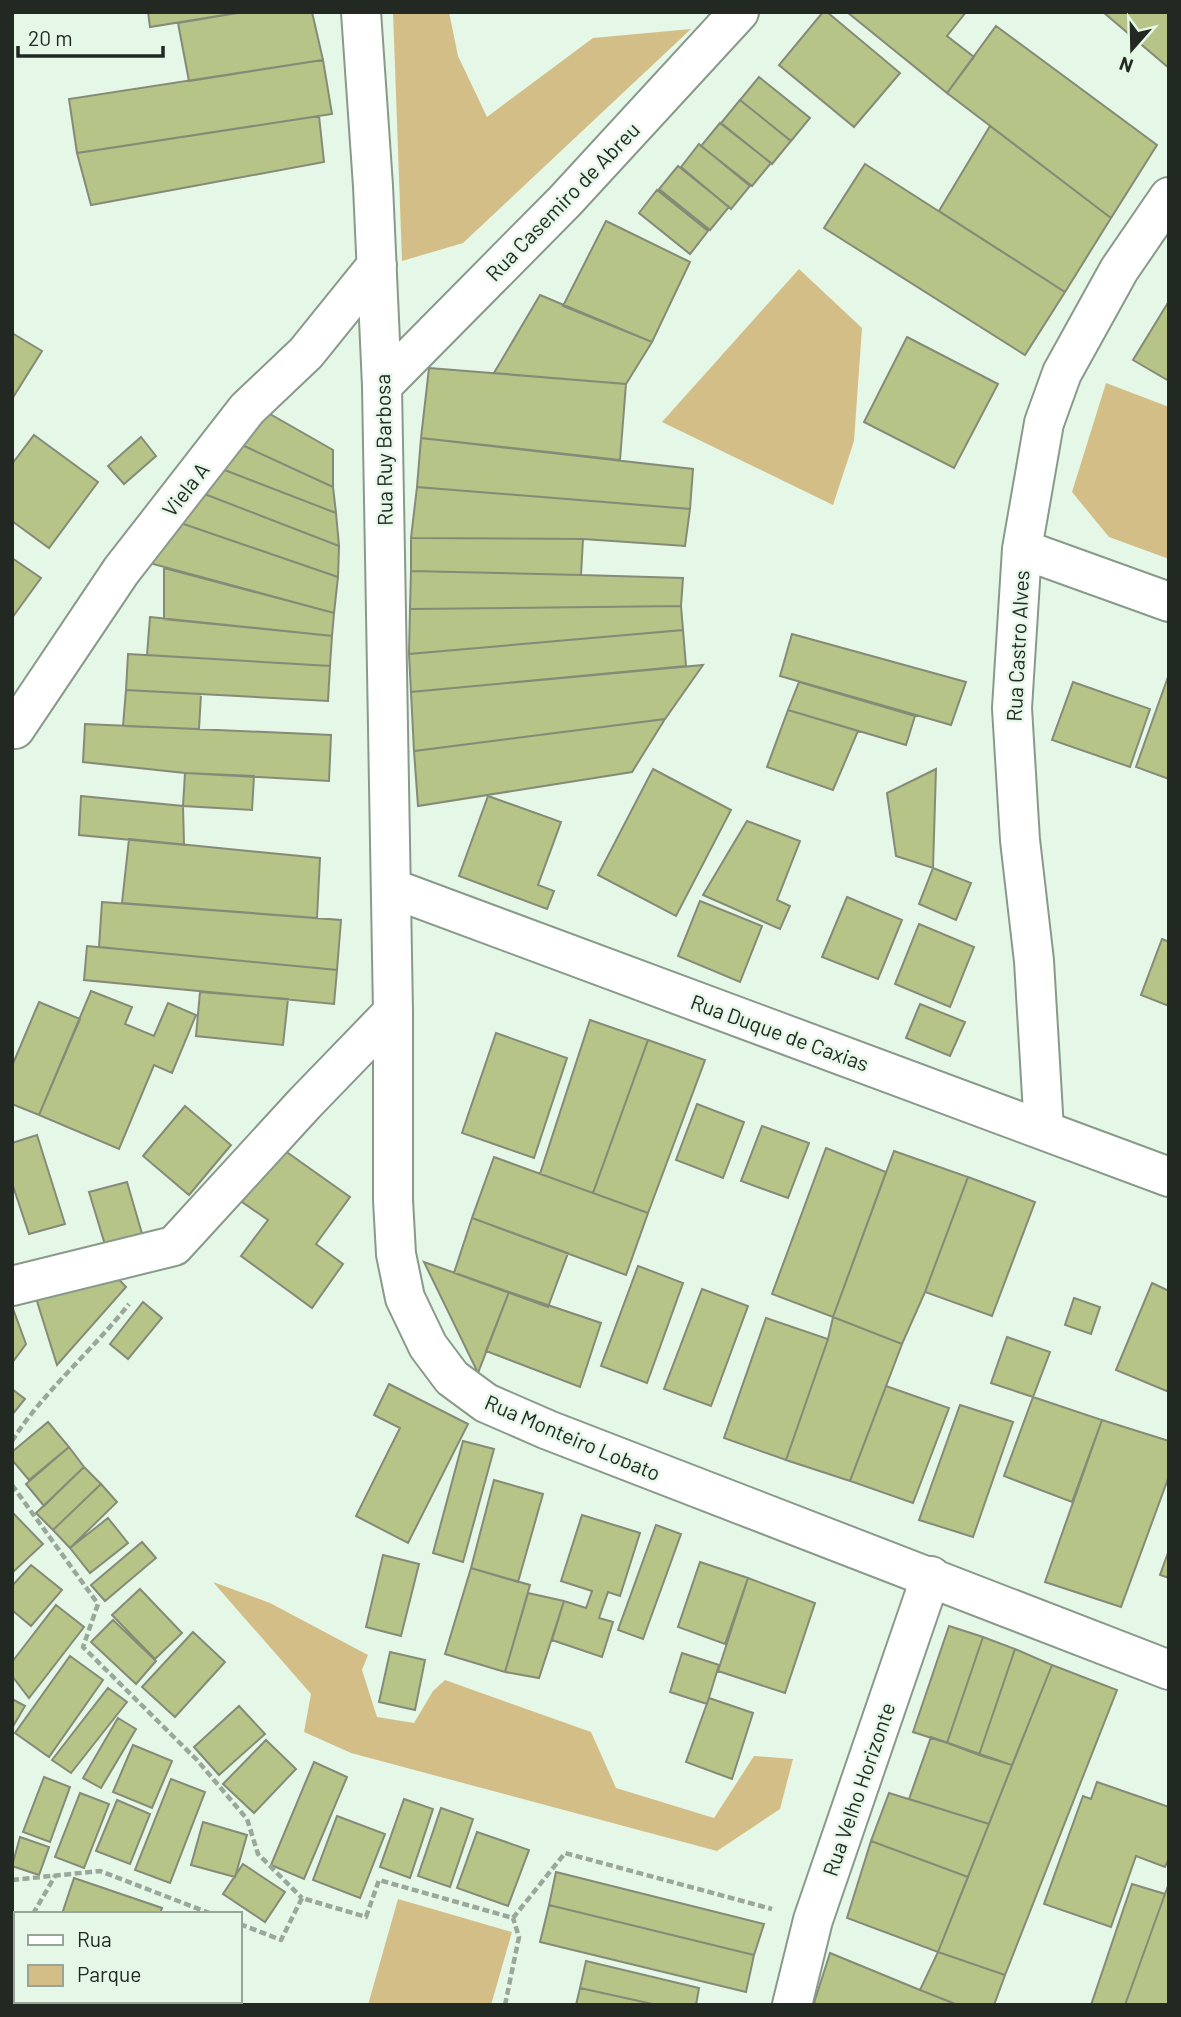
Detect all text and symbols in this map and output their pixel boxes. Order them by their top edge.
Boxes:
scale bar [18,14,163,58]
north arrow [1097,14,1167,84]
text: 20 m [28,25,73,50]
text: N [1116,52,1136,78]
street label: Rua Casemiro de Abreu [480,117,644,285]
street label: Rua Ruy Barbosa [369,374,397,526]
street label: Viela A [156,457,214,521]
street label: Rua Castro Alves [1001,570,1033,722]
street label: Rua Duque de Caxias [688,988,872,1076]
street label: Rua Monteiro Lobato [482,1389,664,1485]
street label: Rua Velho Horizonte [817,1699,899,1879]
legend [14,1912,242,2003]
text: Rua [77,1926,112,1951]
text: Parque [77,1961,142,1986]

